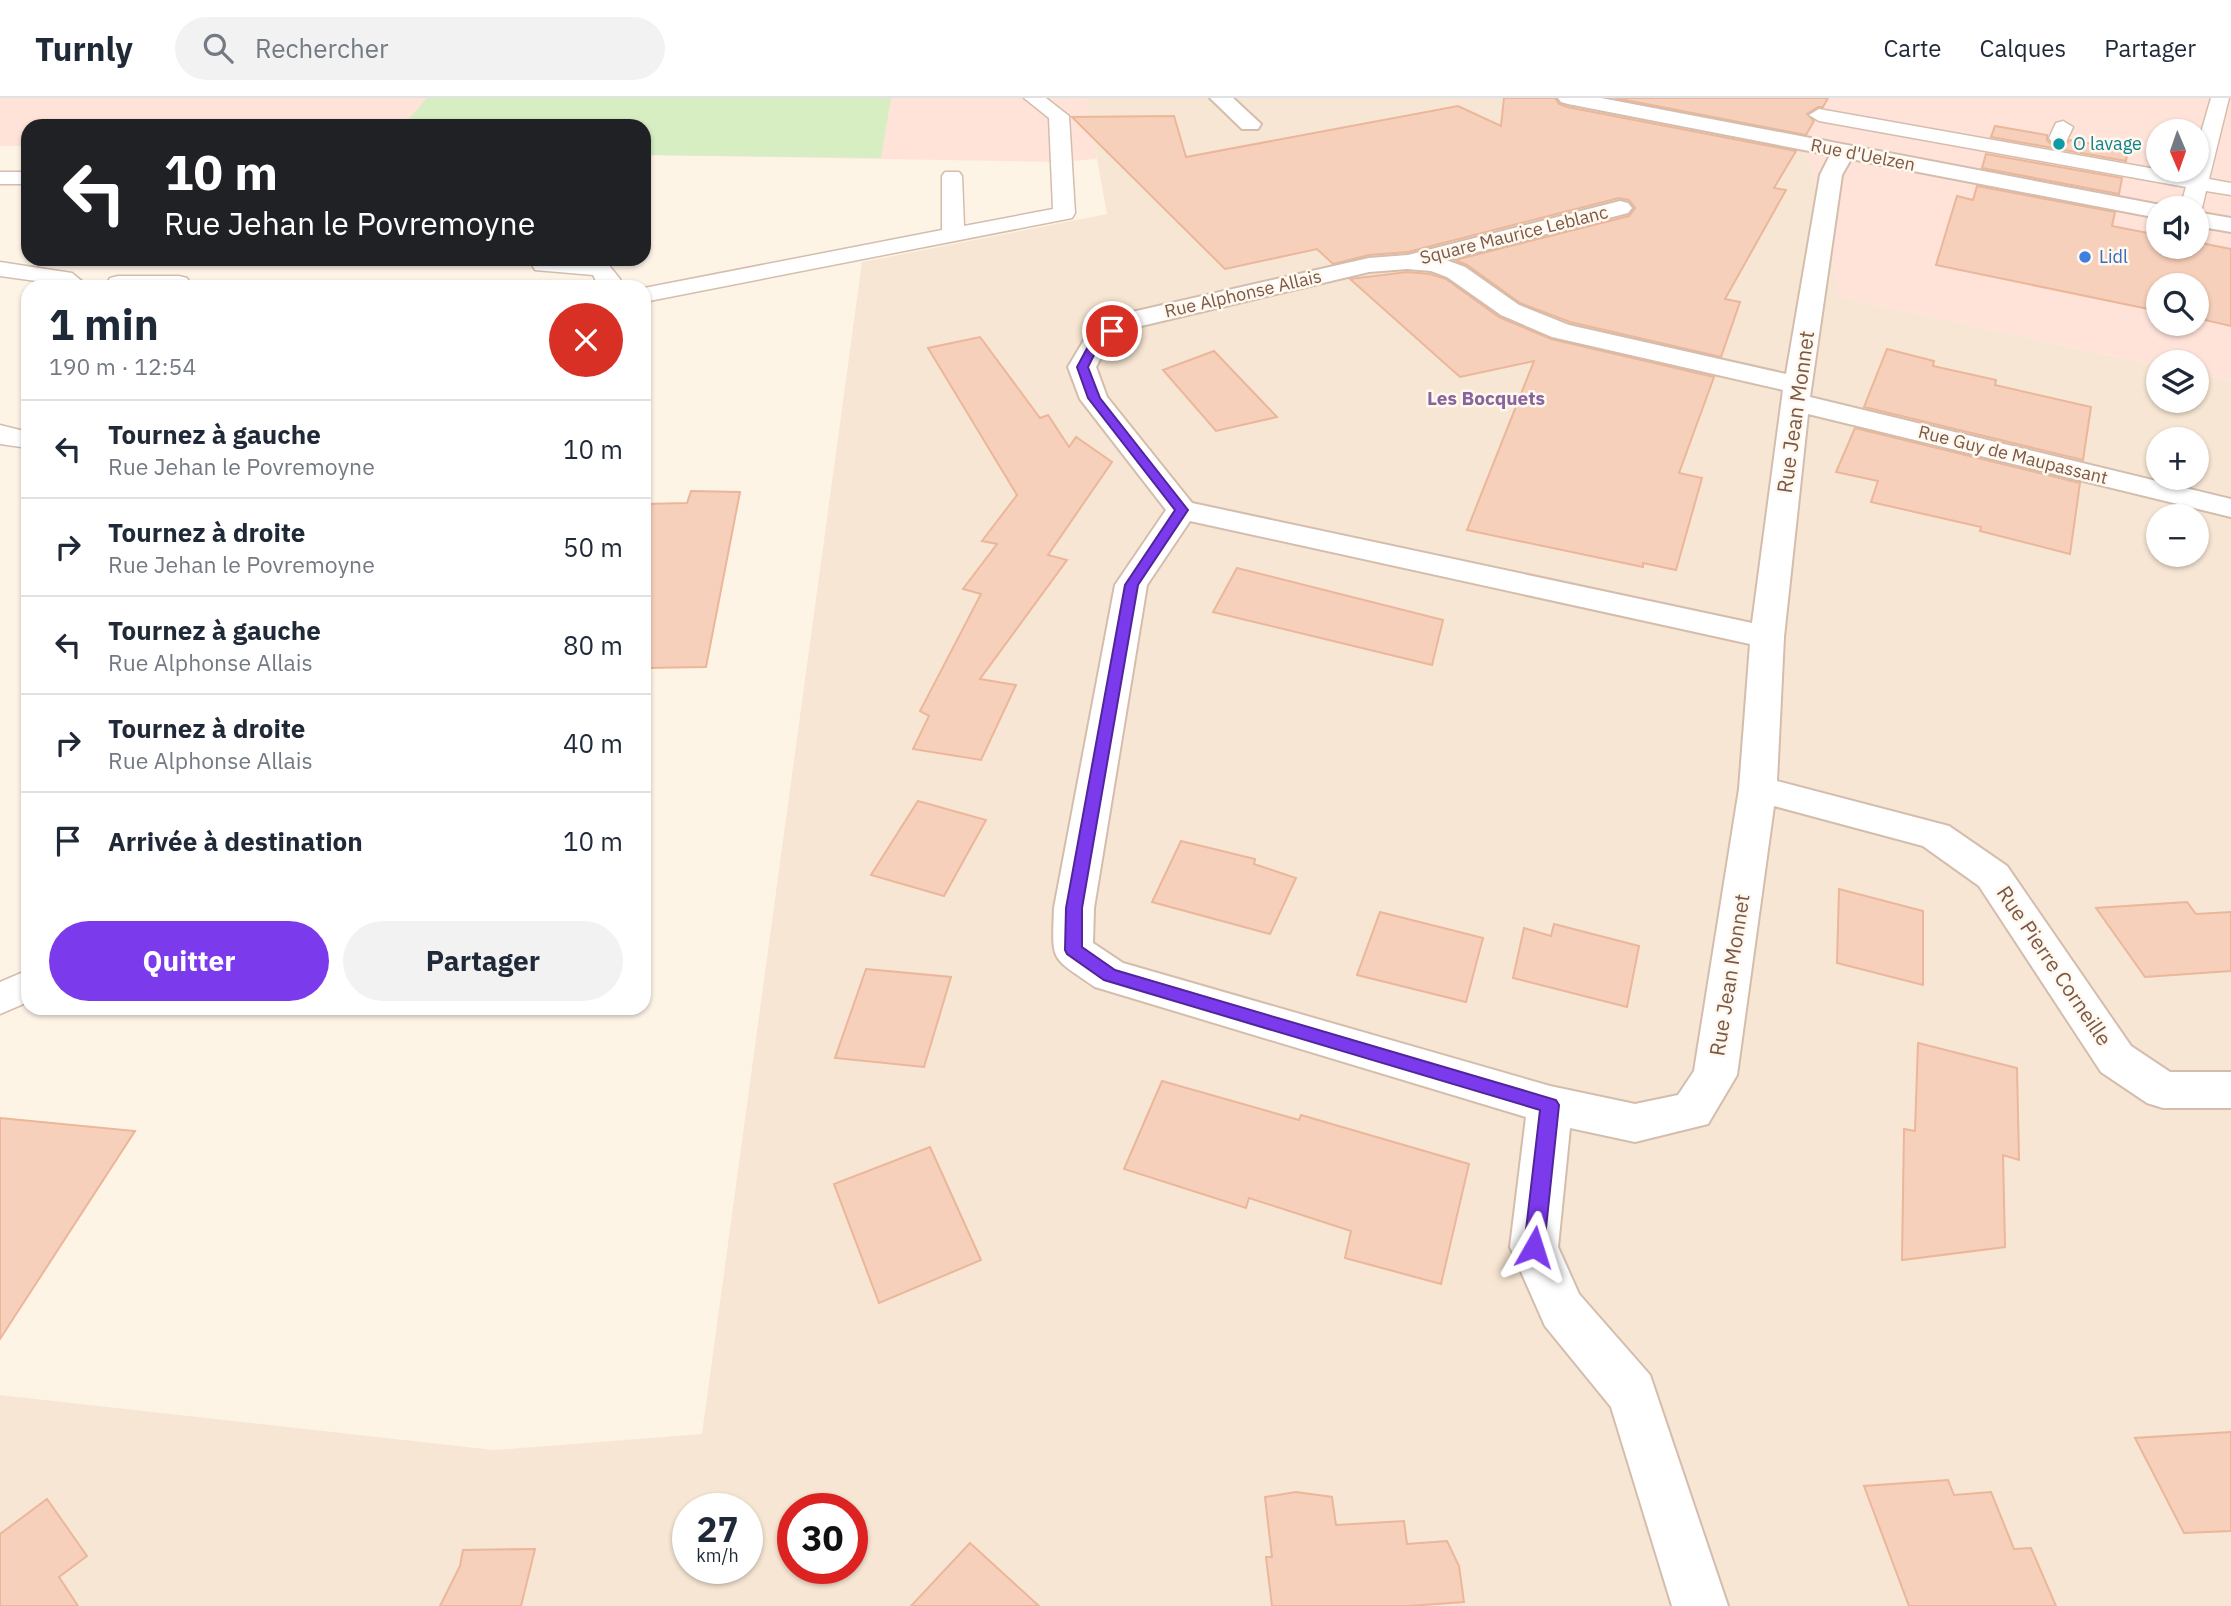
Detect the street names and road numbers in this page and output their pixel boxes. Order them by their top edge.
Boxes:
street label: Rue d'Uelzen [1809,133,1917,176]
street label: Square Maurice Leblanc [1417,200,1610,269]
street label: Rue Alphonse Allais [1162,264,1324,323]
street label: Rue Jean Monnet [1770,329,1820,495]
street label: Rue Guy de Maupassant [1916,420,2110,489]
street label: Rue Pierre Corneille [1991,880,2119,1051]
street label: Rue Jean Monnet [1702,892,1756,1058]

